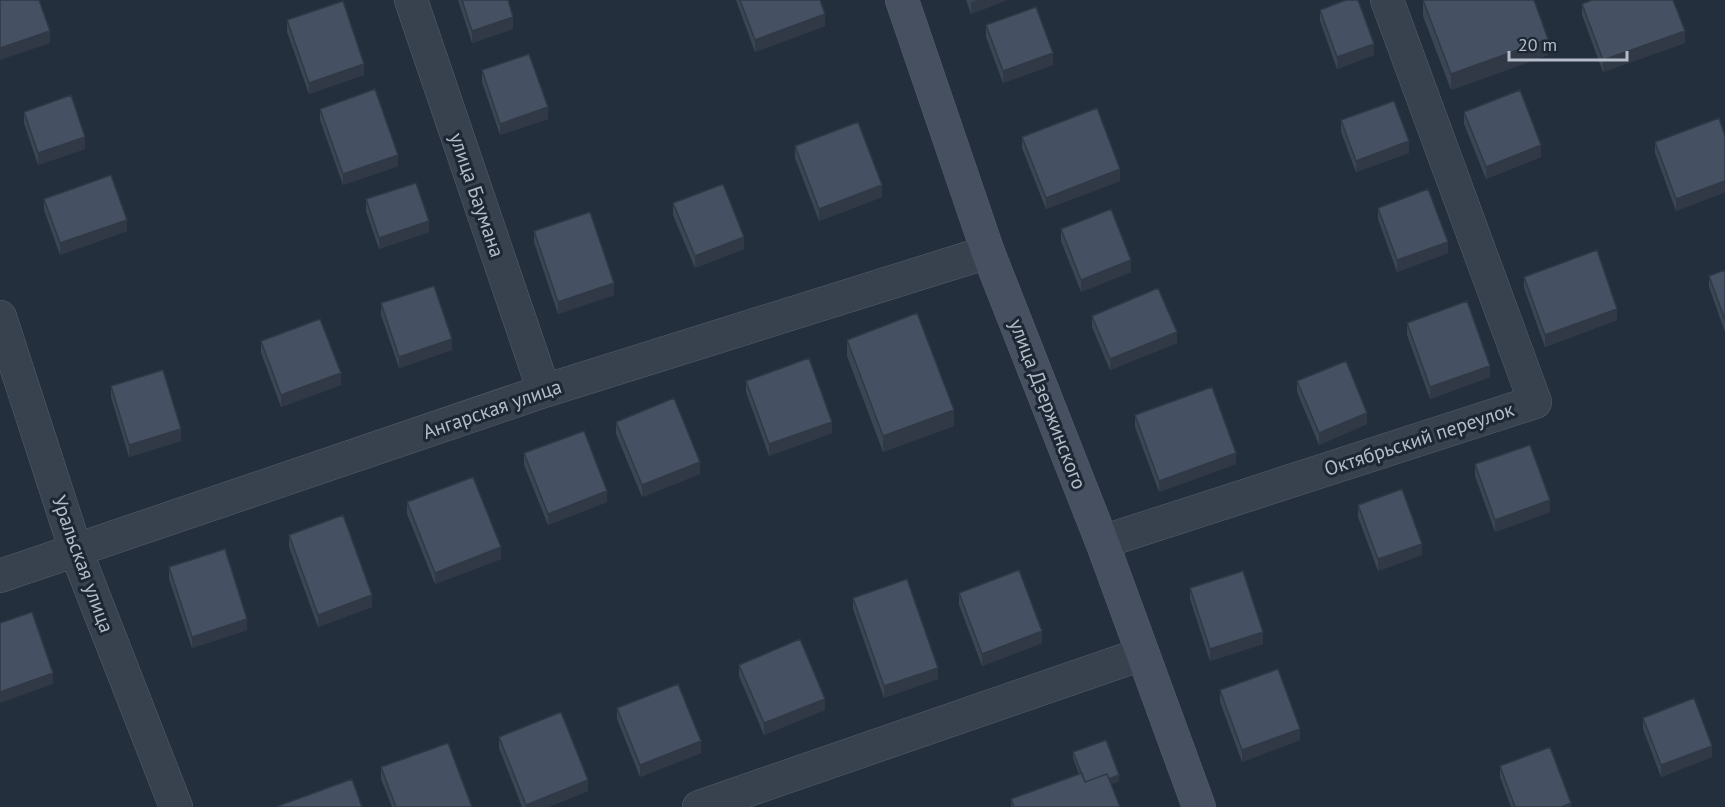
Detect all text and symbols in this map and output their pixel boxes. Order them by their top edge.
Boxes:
scale bar [1509,24,1628,62]
text: 20 m [1518,33,1557,56]
street label: улица Баумана [444,129,510,261]
street label: улица Дзержинского [1004,315,1092,493]
street label: Ангарская улица [419,373,565,445]
street label: Октябрьский переулок [1321,396,1518,482]
street label: Уральская улица [46,492,120,636]

